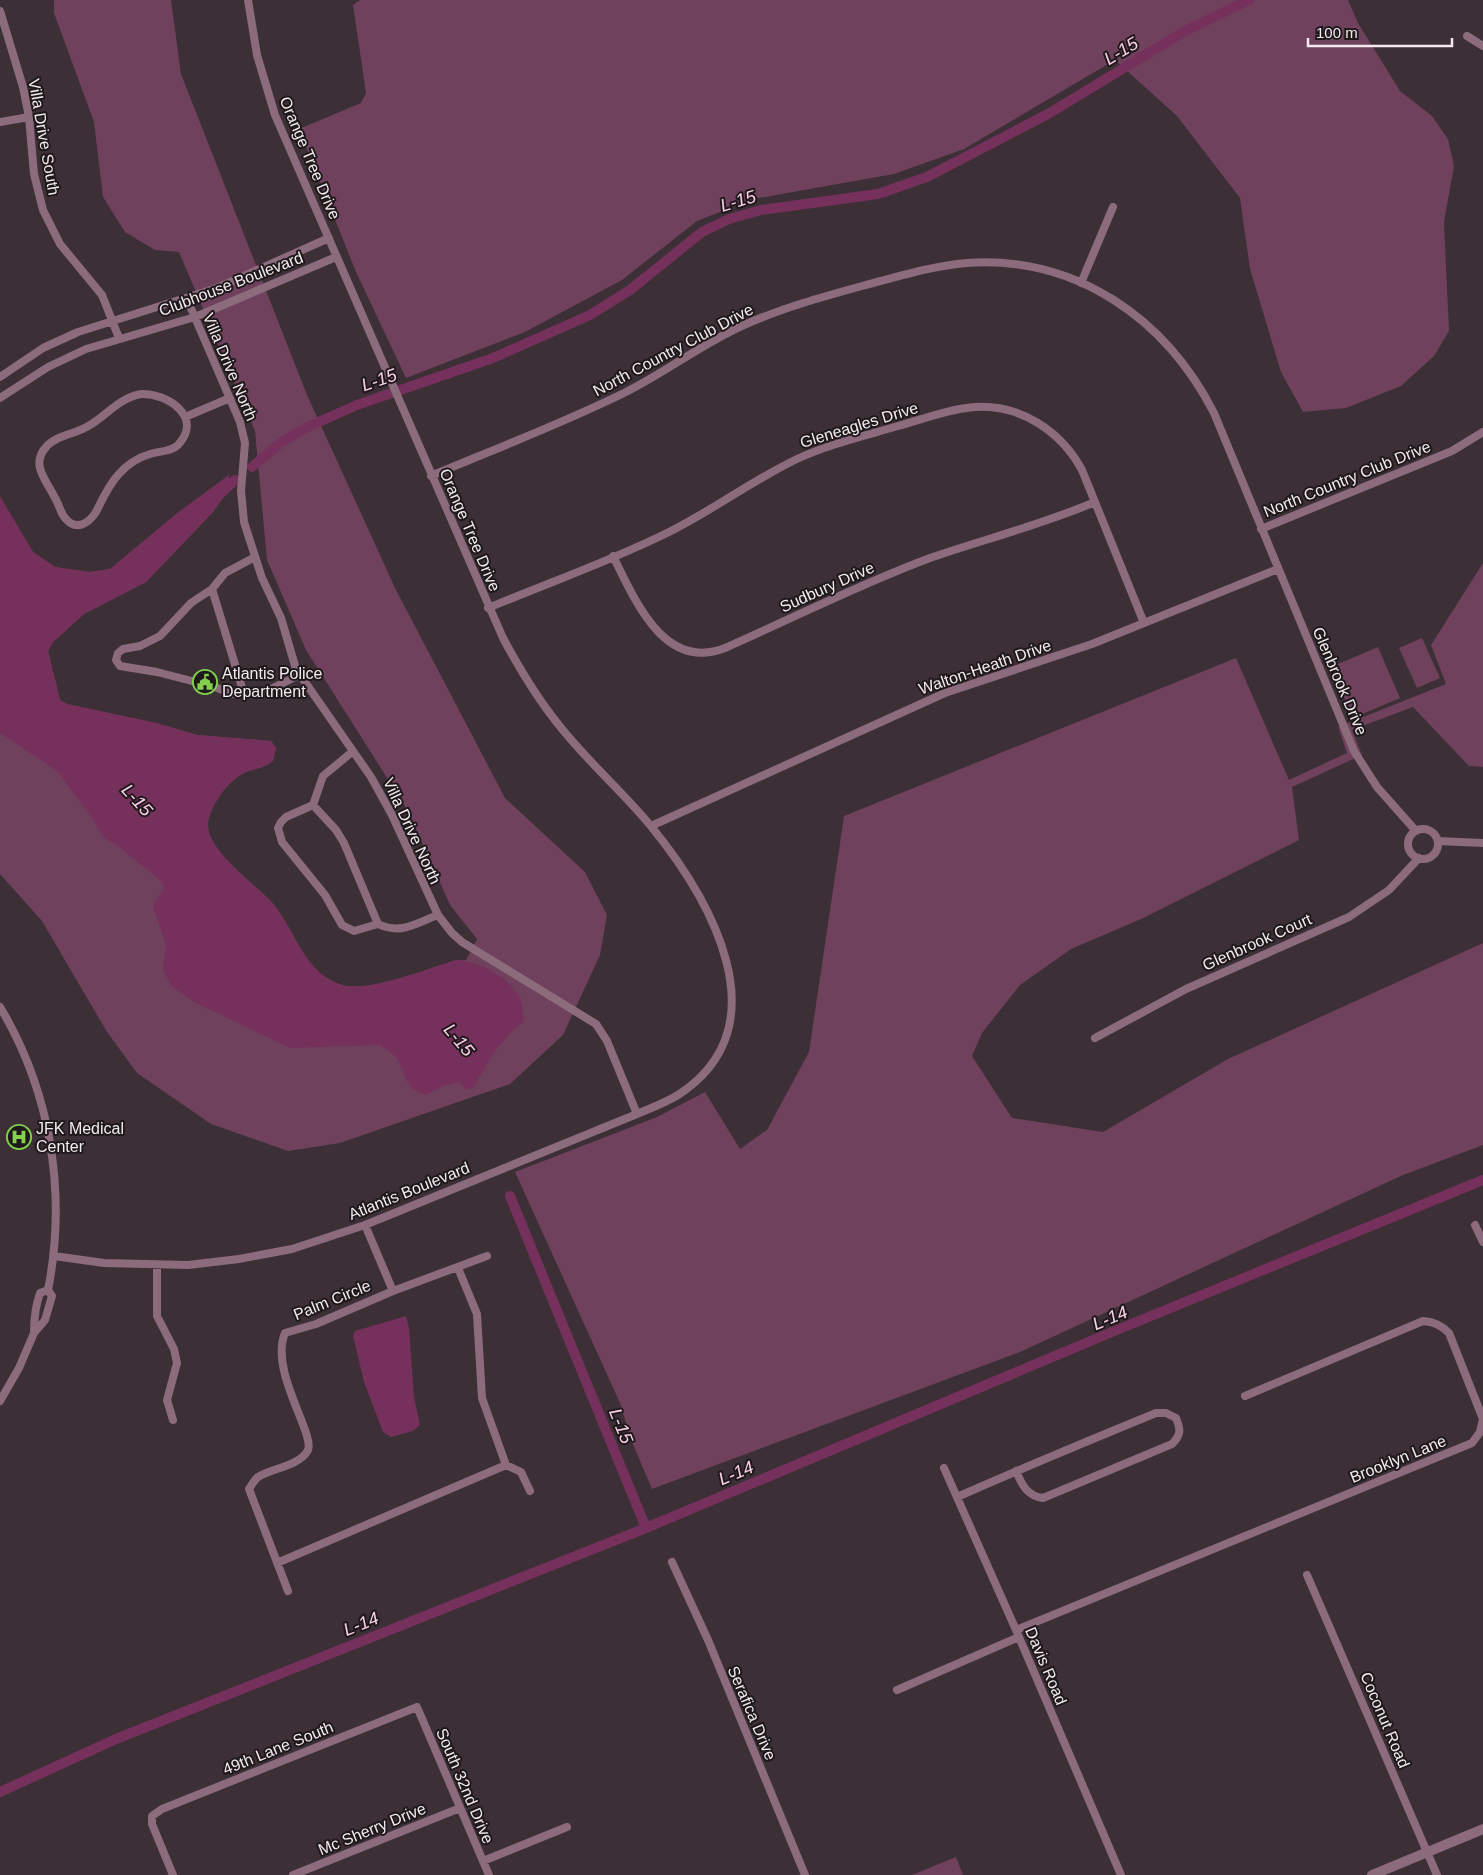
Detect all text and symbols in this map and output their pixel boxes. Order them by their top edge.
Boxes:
scale bar [1308,15,1452,47]
text: 100 m [1316,24,1358,41]
water label: L-15 [1100,33,1142,69]
street label: Villa Drive South [25,77,63,197]
street label: Orange Tree Drive [276,94,344,222]
water label: L-15 [718,186,759,216]
street label: Clubhouse Boulevard [157,249,305,319]
street label: North Country Club Drive [590,300,756,399]
street label: Villa Drive North [200,311,260,423]
water label: L-15 [359,364,400,395]
street label: Gleneagles Drive [798,399,920,451]
street label: North Country Club Drive [1261,438,1433,520]
street label: Orange Tree Drive [436,466,504,594]
street label: Sudbury Drive [777,559,877,615]
street label: Glenbrook Drive [1310,624,1370,738]
street label: Walton-Heath Drive [917,636,1054,698]
place label: Atlantis Police Department [222,665,323,700]
public building icon: Atlantis Police Department [192,669,218,695]
street label: Villa Drive North [380,775,444,887]
water label: L-15 [118,780,157,821]
street label: Glenbrook Court [1200,910,1315,974]
water label: L-15 [440,1020,479,1061]
place label: JFK Medical Center [36,1120,124,1155]
hospital icon: JFK Medical Center [6,1124,32,1150]
street label: Atlantis Boulevard [346,1159,472,1223]
street label: Palm Circle [291,1277,373,1323]
water label: L-14 [1090,1302,1130,1334]
water label: L-15 [605,1406,637,1447]
street label: Brooklyn Lane [1347,1432,1449,1486]
water label: L-14 [716,1457,756,1489]
water label: L-14 [341,1608,381,1640]
street label: Davis Road [1022,1625,1070,1707]
street label: Serafica Drive [725,1663,779,1763]
street label: Coconut Road [1357,1670,1413,1770]
street label: 49th Lane South [220,1718,336,1778]
street label: South 32nd Drive [433,1726,497,1846]
street label: Mc Sherry Drive [316,1800,428,1858]

